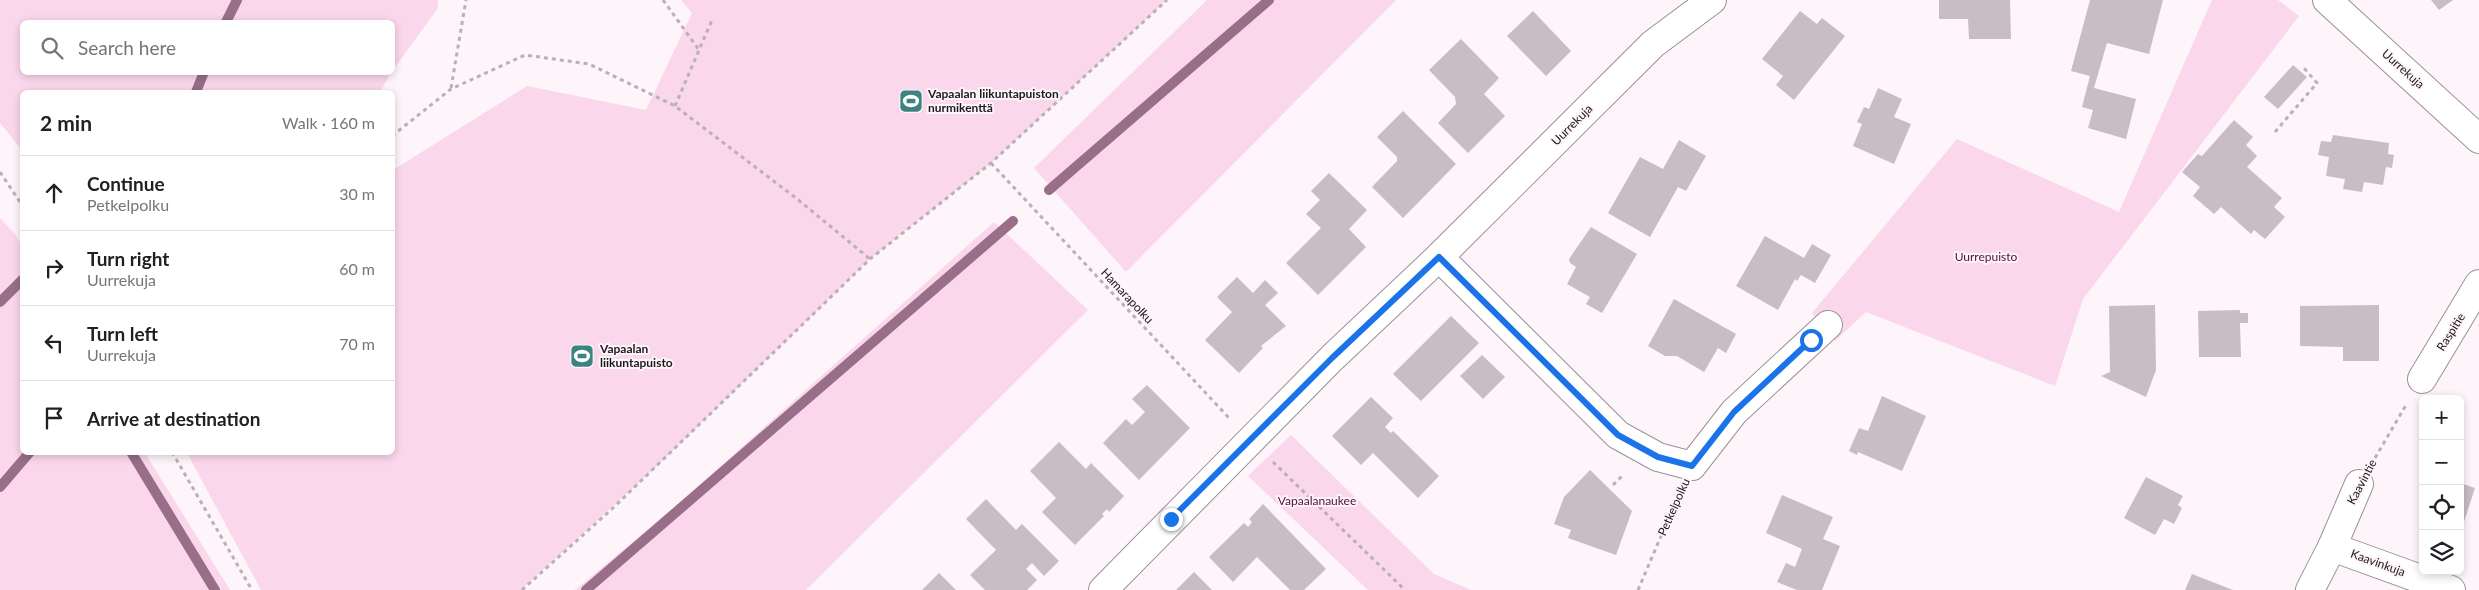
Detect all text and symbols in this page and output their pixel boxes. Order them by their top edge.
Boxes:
search box [20,20,395,75]
icon: search [38,34,66,62]
text: Search here [78,36,176,59]
street label: Uurrekuja [2379,46,2428,92]
place label: Vapaalan liikuntapuiston nurmikenttä [927,86,1059,115]
sports icon: Vapaalan liikuntapuiston nurmikenttä [898,88,924,114]
street label: Uurrekuja [1548,101,1595,148]
text: 2 min [40,110,92,135]
text: Walk · 160 m [282,113,375,132]
text: Continue [87,172,165,195]
icon: ahead [40,179,68,207]
text: 30 m [339,184,375,203]
text: Petkelpolku [87,195,169,214]
text: Turn right [87,247,169,270]
park label: Uurrepuisto [1955,249,2018,264]
icon: right [40,254,68,282]
text: 60 m [339,259,375,278]
street label: Hamarapolku [1098,265,1157,326]
text: Uurrekuja [87,270,156,289]
street label: Raspitie [2433,310,2468,353]
text: Turn left [87,322,158,345]
icon: left [40,329,68,357]
route start [1800,329,1823,352]
text: 70 m [339,334,375,353]
place label: Vapaalan liikuntapuisto [599,341,673,370]
sports icon: Vapaalan liikuntapuisto [569,343,595,369]
text: Uurrekuja [87,345,156,364]
map controls [2419,395,2464,575]
button: + [2419,395,2464,440]
icon: arrive [40,404,68,432]
text: Arrive at destination [87,407,260,430]
button: − [2419,440,2464,485]
street label: Kaavintie [2343,457,2380,507]
street label: Petkelpolku [1654,476,1693,538]
button: locate [2419,485,2464,530]
park label: Vapaalanaukee [1278,493,1356,508]
route end [1160,508,1183,531]
button: layers [2419,530,2464,575]
street label: Kaavinkuja [2349,546,2408,579]

